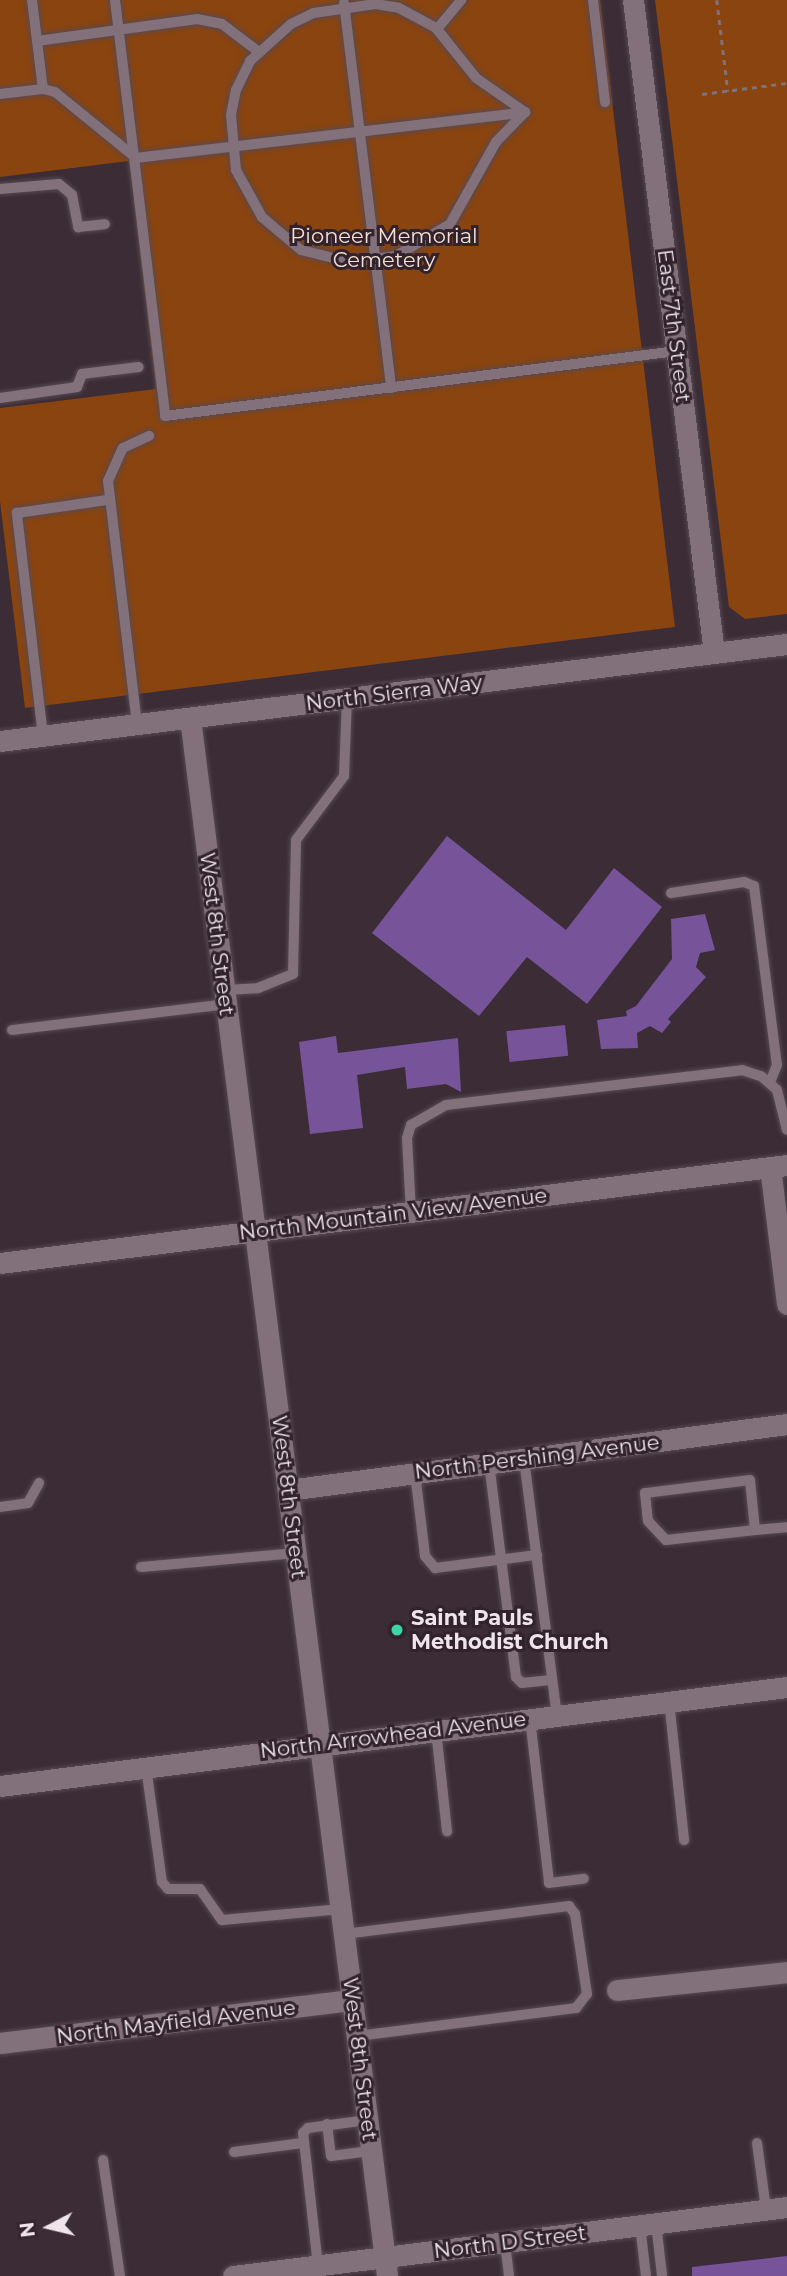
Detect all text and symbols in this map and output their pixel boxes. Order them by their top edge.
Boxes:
park label: Pioneer Memorial Cemetery [290,223,478,273]
street label: East 7th Street [652,248,696,404]
street label: North Sierra Way [304,670,484,716]
street label: West 8th Street [194,851,240,1017]
street label: North Mountain View Avenue [238,1183,548,1245]
street label: West 8th Street [266,1414,312,1580]
street label: North Pershing Avenue [413,1429,661,1485]
place label: Saint Pauls Methodist Church [411,1605,609,1655]
marker: Saint Pauls Methodist Church [389,1622,405,1638]
street label: North Arrowhead Avenue [258,1706,528,1764]
street label: West 8th Street [337,1976,383,2142]
street label: North Mayfield Avenue [55,1995,297,2049]
north arrow [14,2192,84,2262]
street label: North D Street [432,2220,588,2264]
text: N [15,2221,40,2239]

